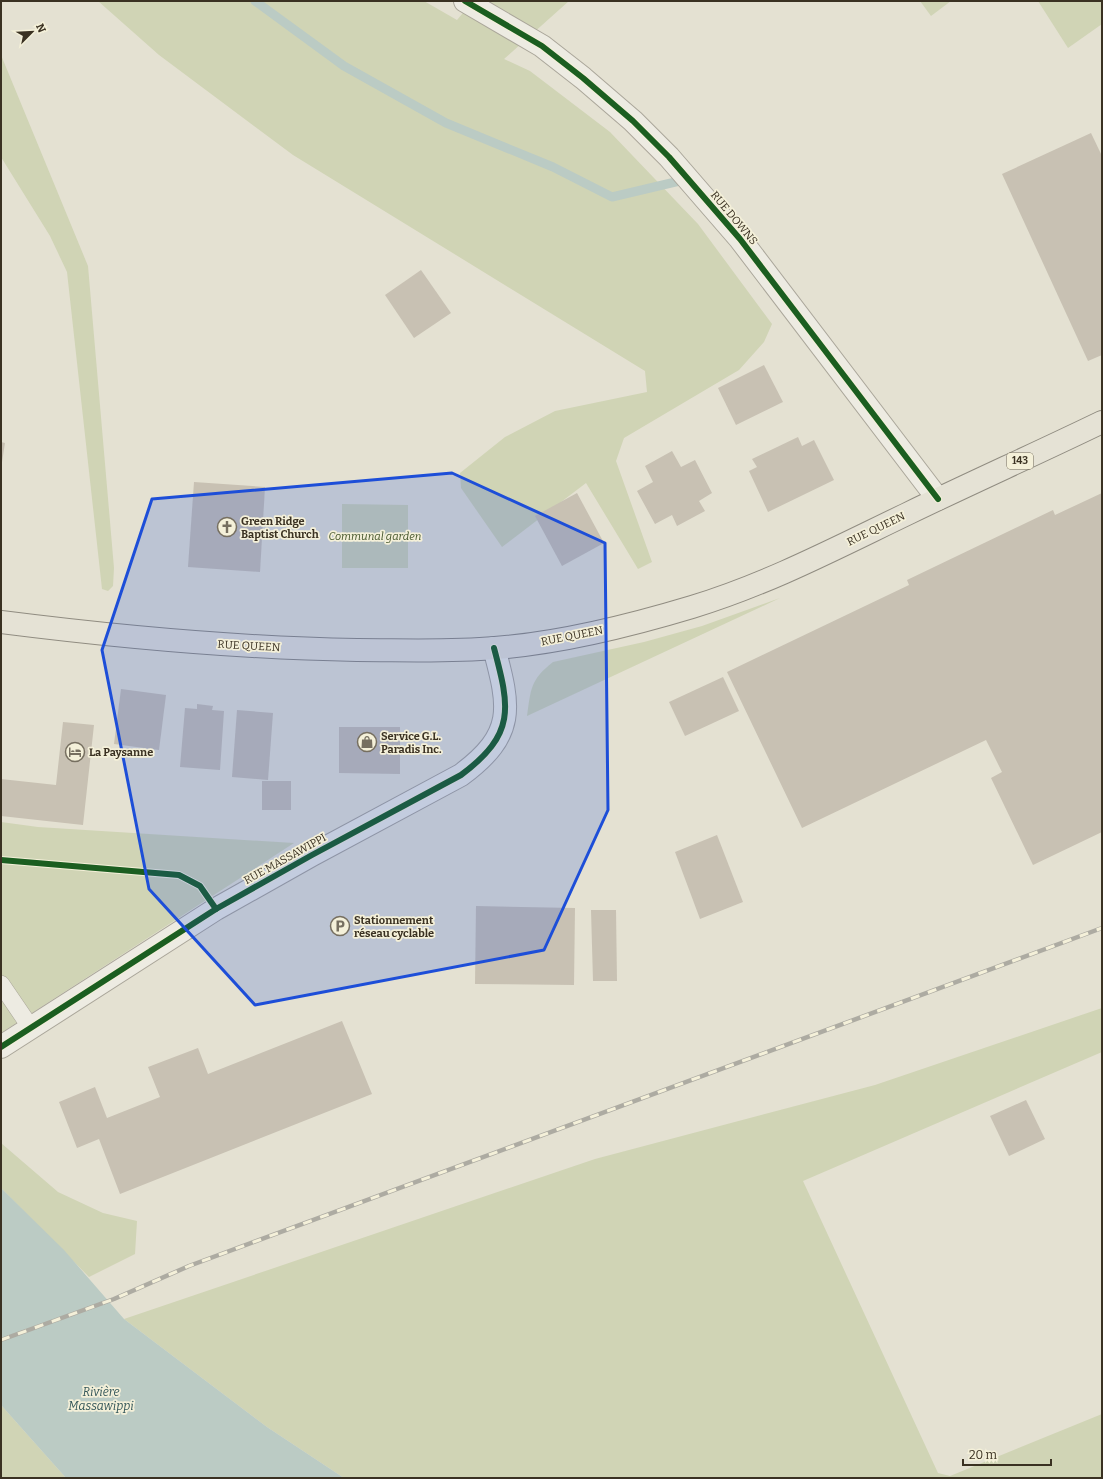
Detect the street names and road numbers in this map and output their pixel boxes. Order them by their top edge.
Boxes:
street label: RUE DOWNS [708,189,760,247]
road number: 143 [1007,453,1033,469]
street label: RUE QUEEN [845,509,907,549]
street label: RUE QUEEN [540,624,604,648]
street label: RUE QUEEN [217,638,281,654]
street label: RUE MASSAWIPPI [242,831,329,887]

